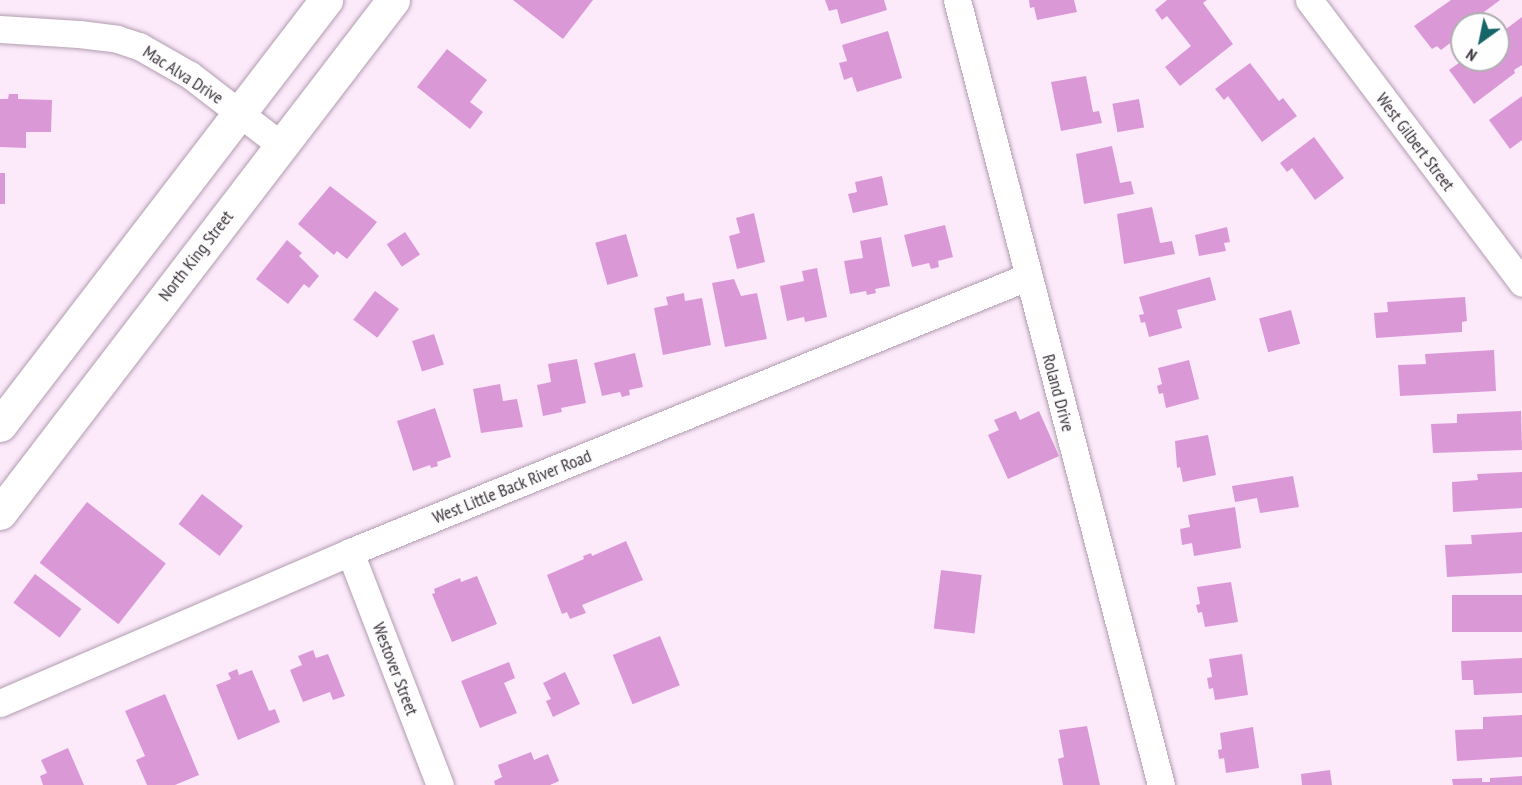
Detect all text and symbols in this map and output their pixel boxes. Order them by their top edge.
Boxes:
north arrow [1450,12,1510,72]
street label: Mac Alva Drive [138,41,228,109]
text: N [1462,45,1480,66]
street label: West Gilbert Street [1371,89,1459,195]
street label: North King Street [154,206,238,306]
street label: Roland Drive [1037,352,1079,434]
street label: West Little Back River Road [429,445,595,529]
street label: Westover Street [367,619,423,719]

